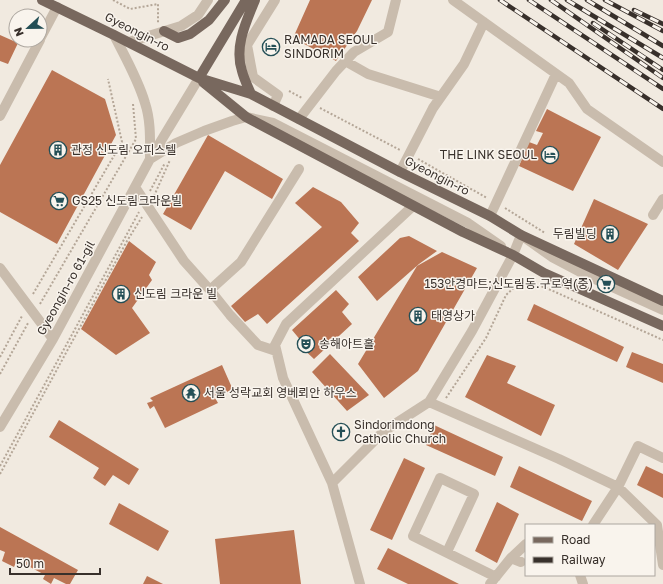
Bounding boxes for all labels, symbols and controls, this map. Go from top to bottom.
north arrow [8,8,48,48]
street label: Gyeongin-ro [102,9,172,54]
text: N [11,26,26,38]
place label: RAMADA SEOUL SINDORIM [284,32,377,61]
hotel icon: RAMADA SEOUL SINDORIM [261,37,281,57]
building icon: 관정 신도림 오피스텔 [48,140,68,160]
place label: 관정 신도림 오피스텔 [71,142,176,157]
hotel icon: THE LINK SEOUL [540,145,560,165]
place label: THE LINK SEOUL [440,147,537,162]
street label: Gyeongin-ro [402,153,472,198]
supermarket icon: GS25 신도림크라운빌 [49,191,69,211]
place label: GS25 신도림크라운빌 [72,193,182,208]
building icon: 두림빌딩 [600,224,620,244]
place label: 두림빌딩 [553,226,597,241]
street label: Gyeongin-ro 61-gil [33,238,98,338]
supermarket icon: 153안경마트;신도림동.구로역(중) [596,274,616,294]
place label: 153안경마트;신도림동.구로역(중) [424,276,593,291]
building icon: 신도림 크라운 빌 [111,284,131,304]
place label: 신도림 크라운 빌 [134,286,217,301]
building icon: 태영상가 [408,306,428,326]
place label: 태영상가 [431,308,475,323]
theatre icon: 송해아트홀 [296,334,316,354]
place label: 송해아트홀 [319,336,374,351]
temple icon: 서울 성락교회 영베뢰안 하우스 [181,383,201,403]
place label: 서울 성락교회 영베뢰안 하우스 [204,385,357,400]
place label: Sindorimdong Catholic Church [354,417,446,446]
church icon: Sindorimdong Catholic Church [331,422,351,442]
legend [525,524,655,576]
text: Road [561,532,590,547]
scale bar [10,550,100,576]
text: Railway [561,552,606,567]
text: 50 m [16,556,44,571]

